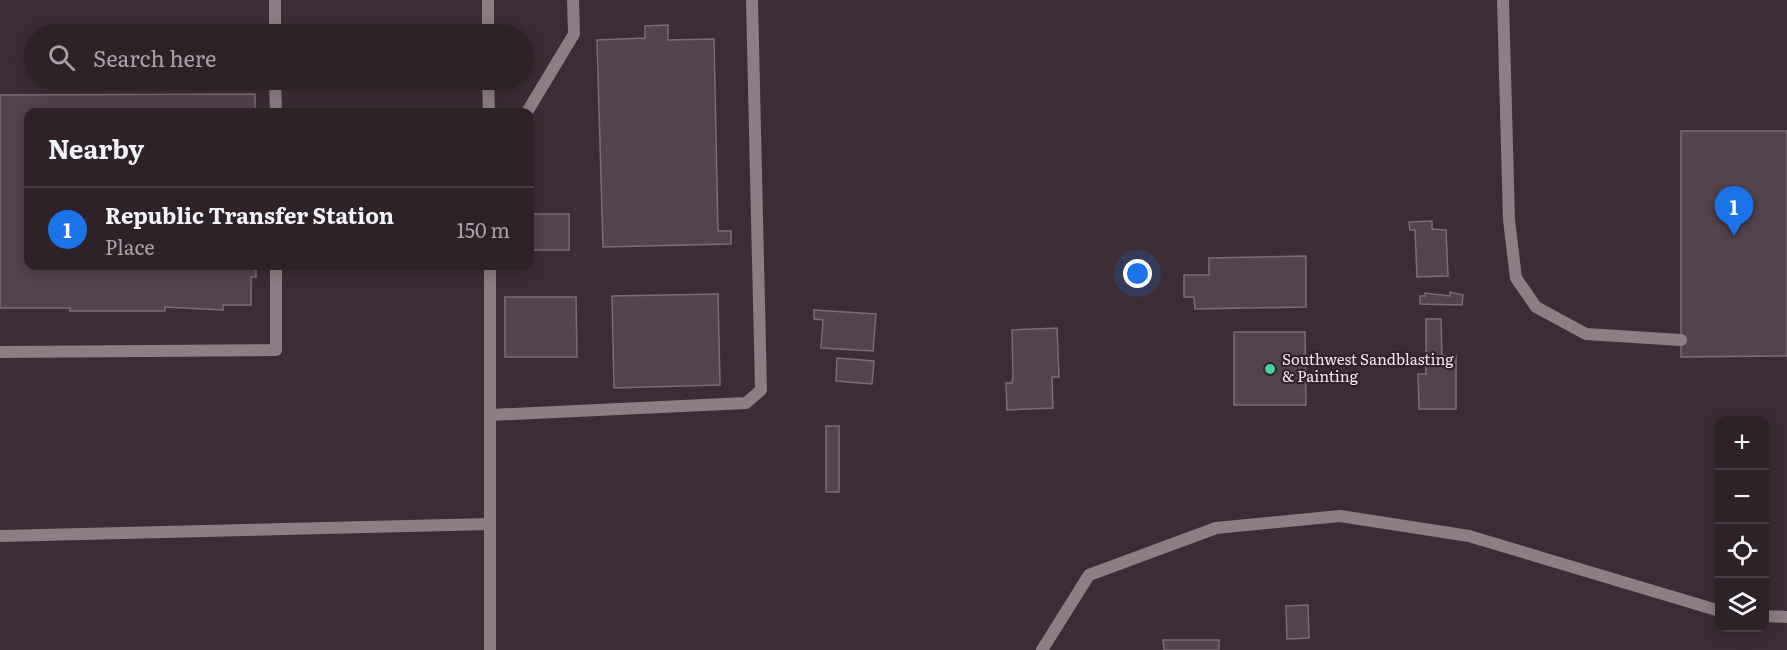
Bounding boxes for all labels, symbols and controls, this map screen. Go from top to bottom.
search box [24,24,534,90]
icon: search [45,41,78,74]
text: Search here [93,41,216,74]
text: Nearby [48,128,144,167]
pin: 1 [1714,186,1754,236]
text: Republic Transfer Station [105,198,394,231]
text: 1 [63,214,72,244]
text: 150 m [457,214,510,244]
text: Place [105,231,155,261]
your location [1123,259,1152,288]
place label: Southwest Sandblasting & Painting [1282,347,1454,387]
marker: Southwest Sandblasting & Painting [1263,362,1277,376]
map controls [1715,416,1769,632]
button: + [1715,416,1769,470]
button: − [1715,470,1769,524]
button: locate [1715,524,1769,578]
button: layers [1715,578,1769,632]

